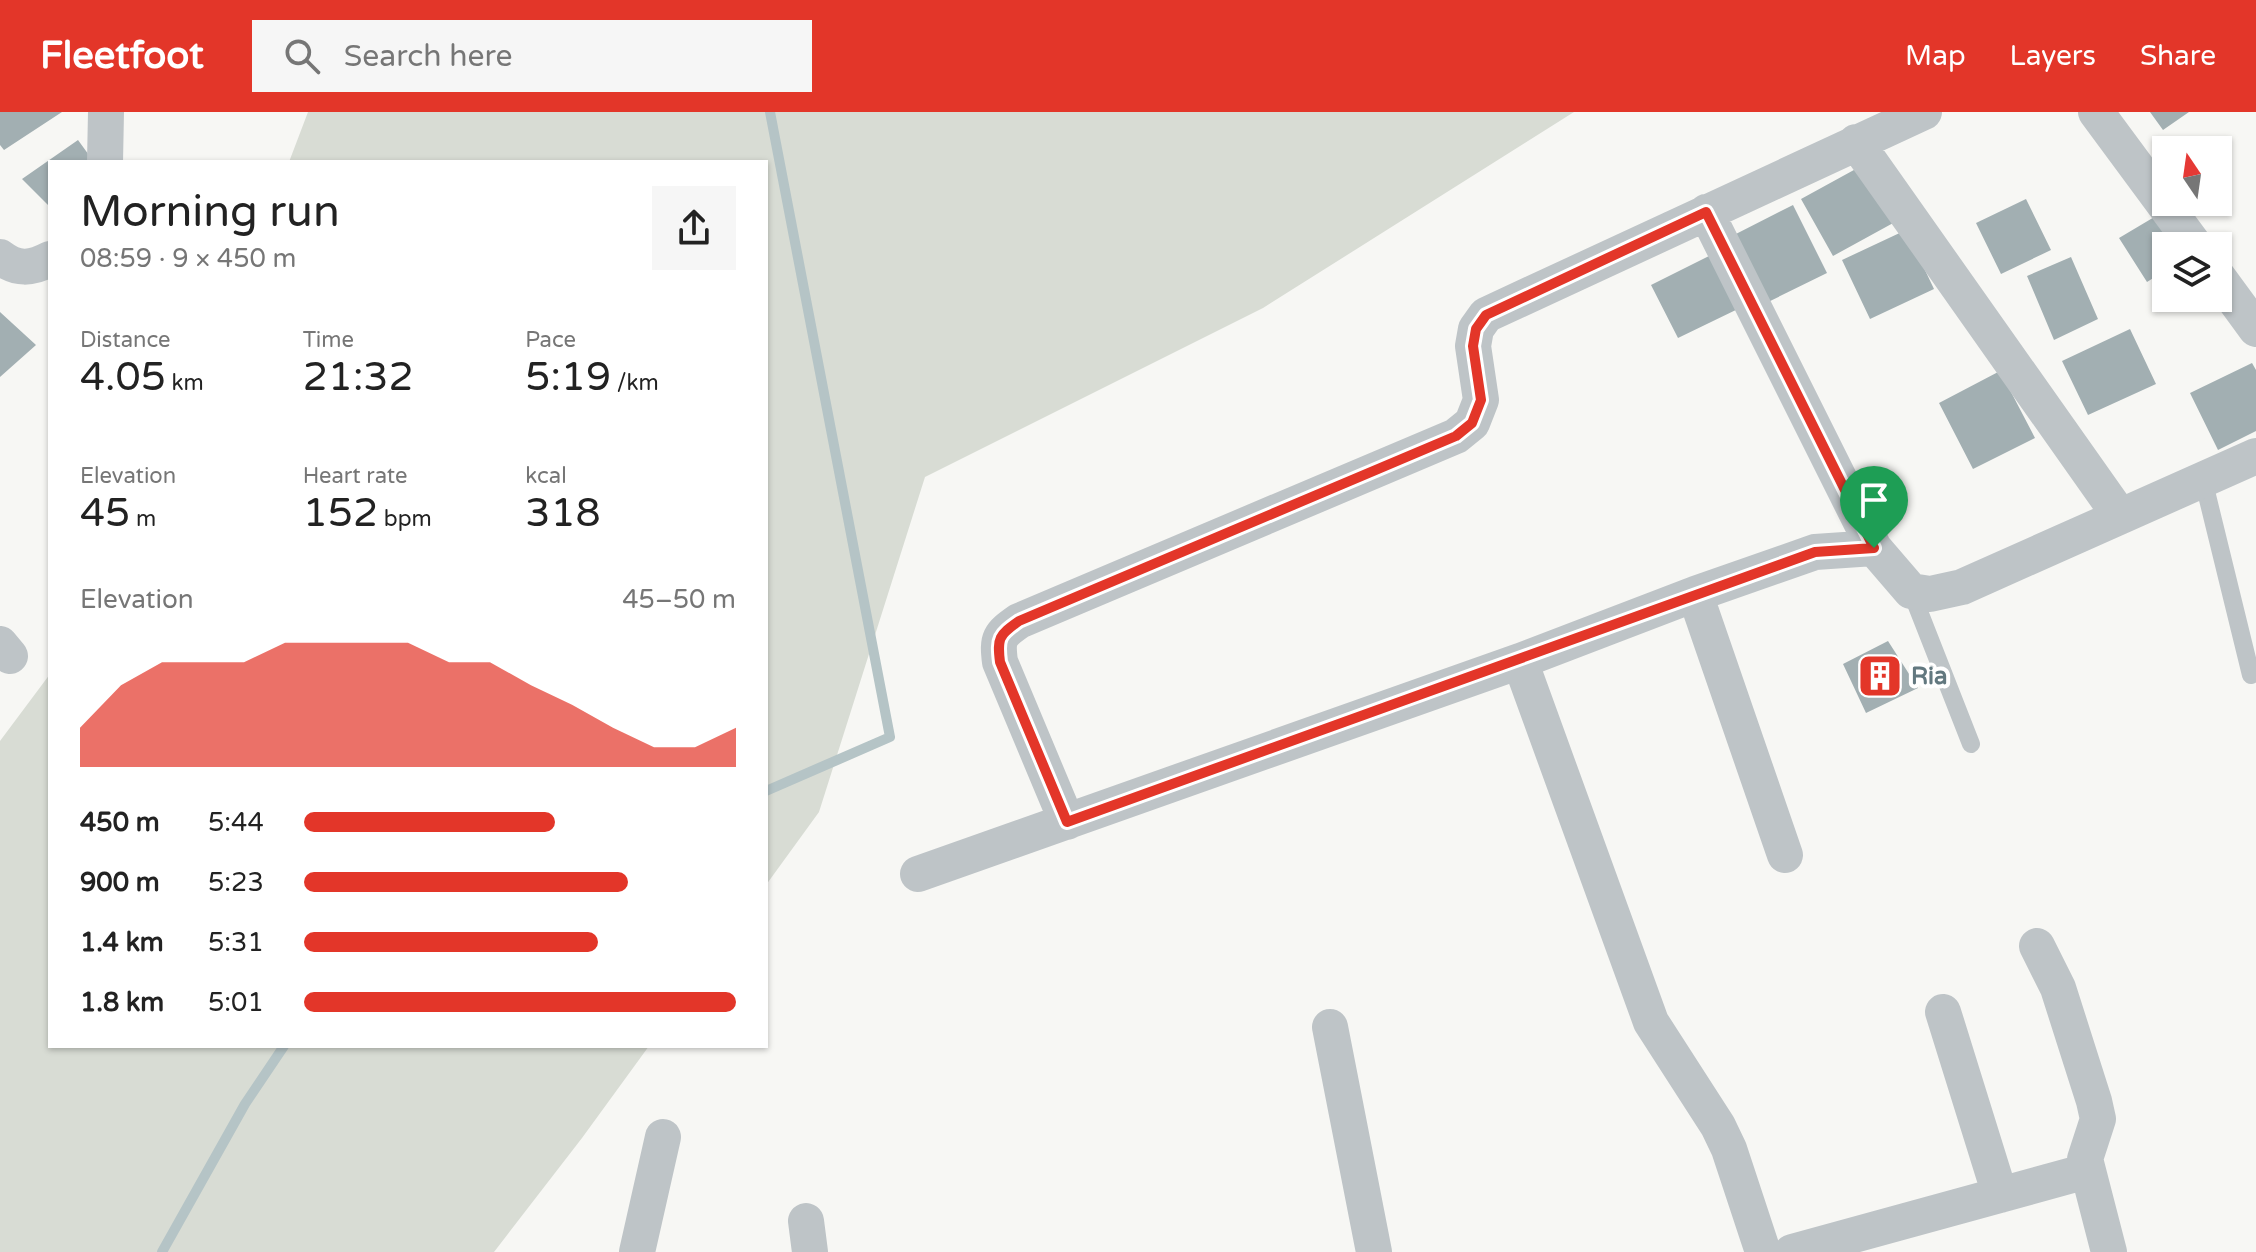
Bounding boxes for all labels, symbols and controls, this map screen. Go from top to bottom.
search box [252,20,812,92]
text: Fleetfoot [40,33,204,79]
icon: search [280,34,324,78]
text: Search here [344,38,513,75]
text: Map [1905,39,1966,73]
text: Layers [2010,39,2096,73]
text: Share [2140,39,2216,73]
north arrow [2152,136,2232,216]
map controls [2152,136,2232,312]
text: Morning run [80,186,340,239]
button: share [652,186,736,270]
button: layers [2152,232,2232,312]
text: 08:59 · 9 × 450 m [80,243,296,274]
text: Distance [80,327,171,353]
text: Time [303,327,354,353]
text: Pace [525,327,576,353]
text: 4.05 [80,353,166,401]
text: 21:32 [303,353,414,401]
text: 5:19 [525,353,611,401]
text: km [166,370,204,396]
text: /km [611,370,659,396]
text: Elevation [80,463,176,489]
text: Heart rate [303,463,408,489]
text: kcal [525,463,567,489]
pin [1840,466,1908,548]
icon: arrive [1852,478,1896,522]
text: 45 [80,489,130,537]
text: 152 [303,489,378,537]
text: 318 [525,489,601,537]
text: m [130,506,156,532]
text: bpm [378,506,432,532]
text: Elevation [80,584,194,615]
text: 45–50 m [622,584,736,615]
building icon: Ria [1856,652,1904,700]
place label: Ria [1911,662,1948,691]
text: 450 m [80,807,160,838]
text: 5:44 [208,807,264,838]
text: 900 m [80,867,160,898]
text: 5:23 [208,867,264,898]
text: 1.4 km [80,927,164,958]
text: 5:31 [208,927,264,958]
text: 1.8 km [80,987,164,1018]
text: 5:01 [208,987,264,1018]

